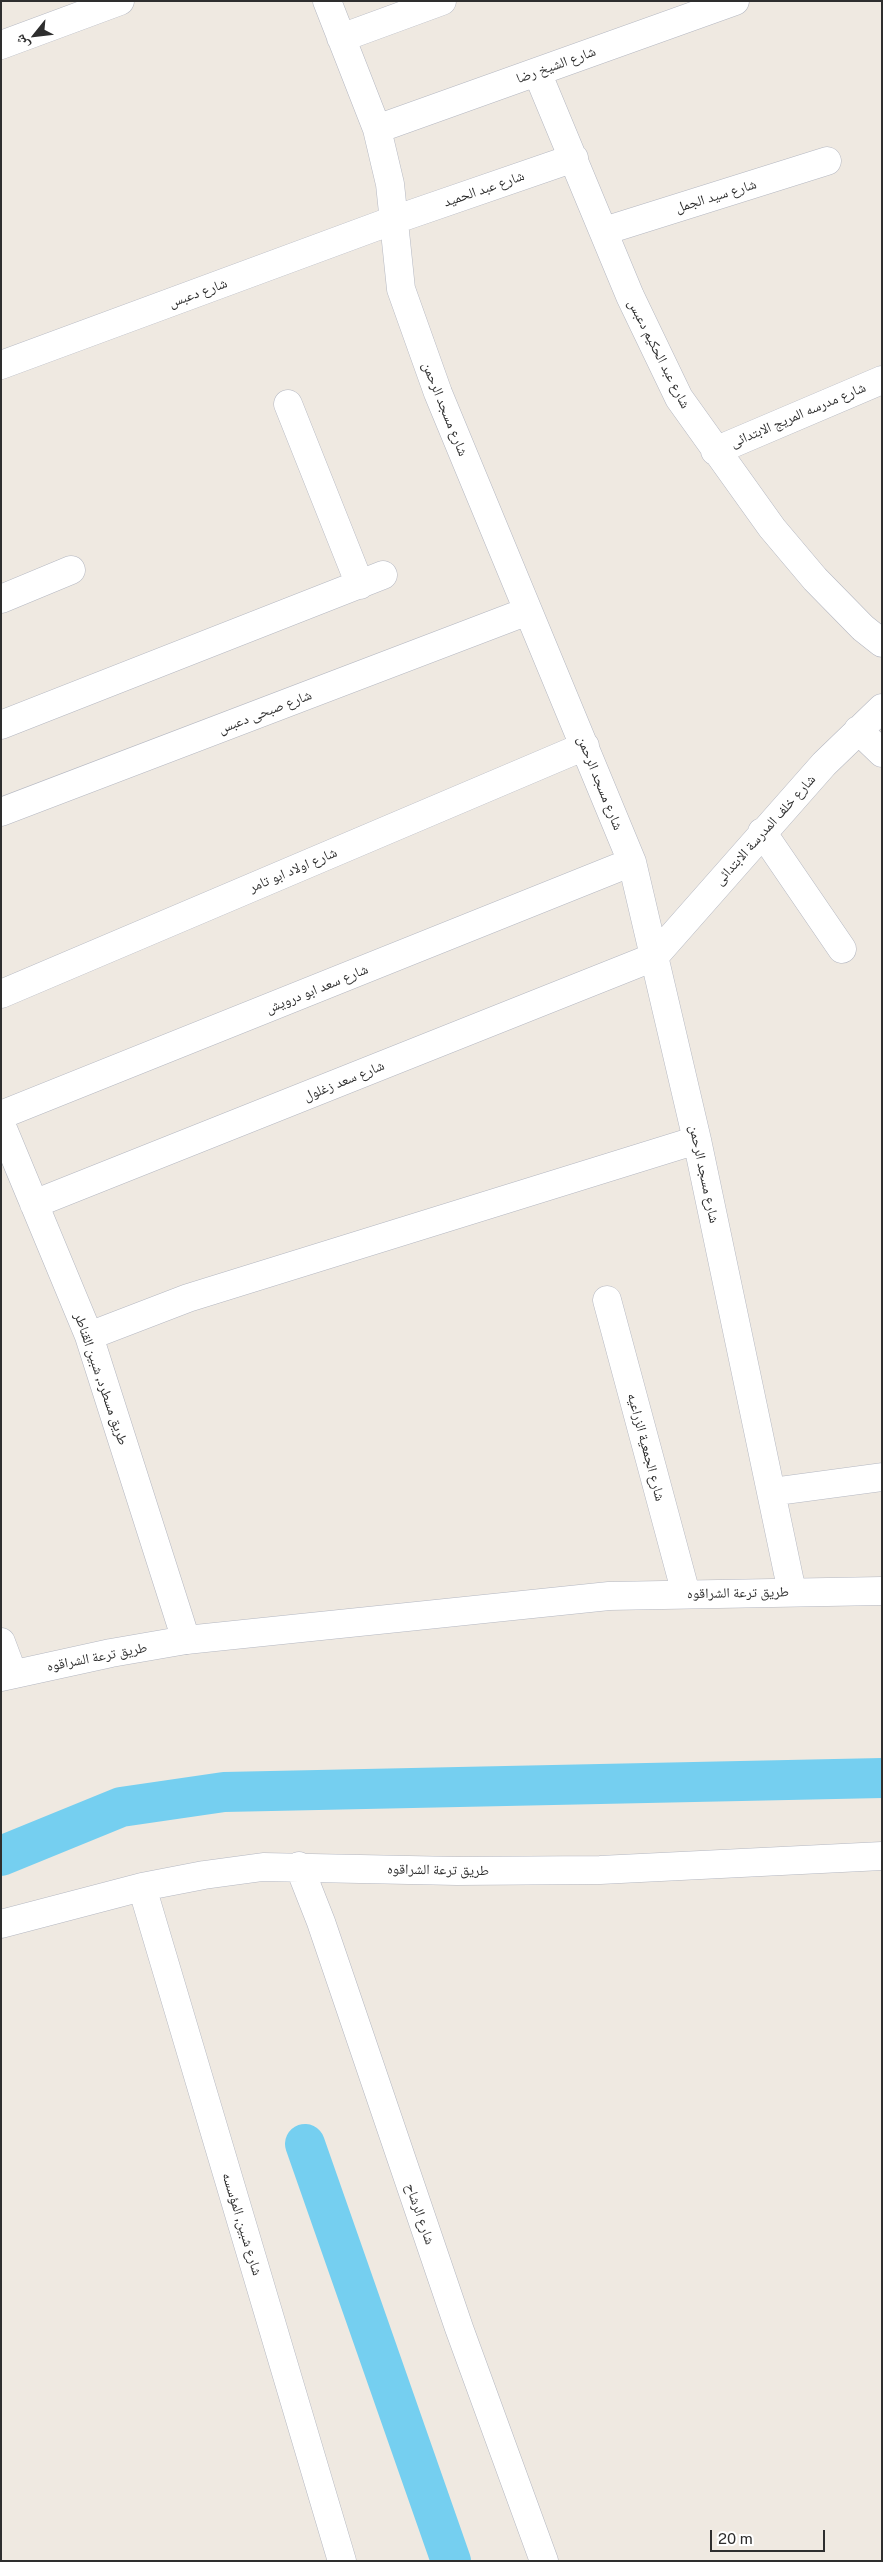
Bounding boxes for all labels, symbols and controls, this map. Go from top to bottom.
north arrow [10,10,60,60]
text: ش [11,32,32,53]
street label: شارع الشيخ رضا [514,43,598,87]
street label: شارع عبد الحميد [441,167,527,211]
street label: شارع سيد الجمل [673,176,759,216]
street label: شارع دعبس [166,275,230,311]
street label: شارع عبد الحكيم دعبس [624,297,694,411]
street label: شارع مسجد الرحمن [419,360,471,458]
street label: شارع مدرسه المريج الابتدائى [728,379,868,451]
street label: شارع صبحى دعبس [216,686,314,738]
street label: شارع مسجد الرحمن [574,734,626,832]
street label: شارع خلف المدرسة الابتدائى [711,771,819,889]
street label: شارع اولاد ابو تامر [247,844,339,896]
street label: شارع سعد ابو درويش [263,961,371,1017]
street label: شارع سعد زغلول [301,1057,387,1105]
street label: شارع مسجد الرحمن [685,1123,723,1225]
street label: طريق مسطرد, شبين القناطر [70,1311,132,1447]
street label: شارع الجمعية الزراعيه [624,1391,668,1503]
street label: طريق ترعة الشراقوه [687,1584,789,1602]
street label: طريق ترعة الشراقوه [45,1639,149,1675]
street label: طريق ترعة الشراقوه [387,1861,489,1879]
street label: شارع شبين, المؤسسه [218,2170,266,2278]
street label: شارع الرشاح [402,2181,438,2247]
scale bar [713,2520,828,2552]
text: 20 m [718,2530,753,2547]

